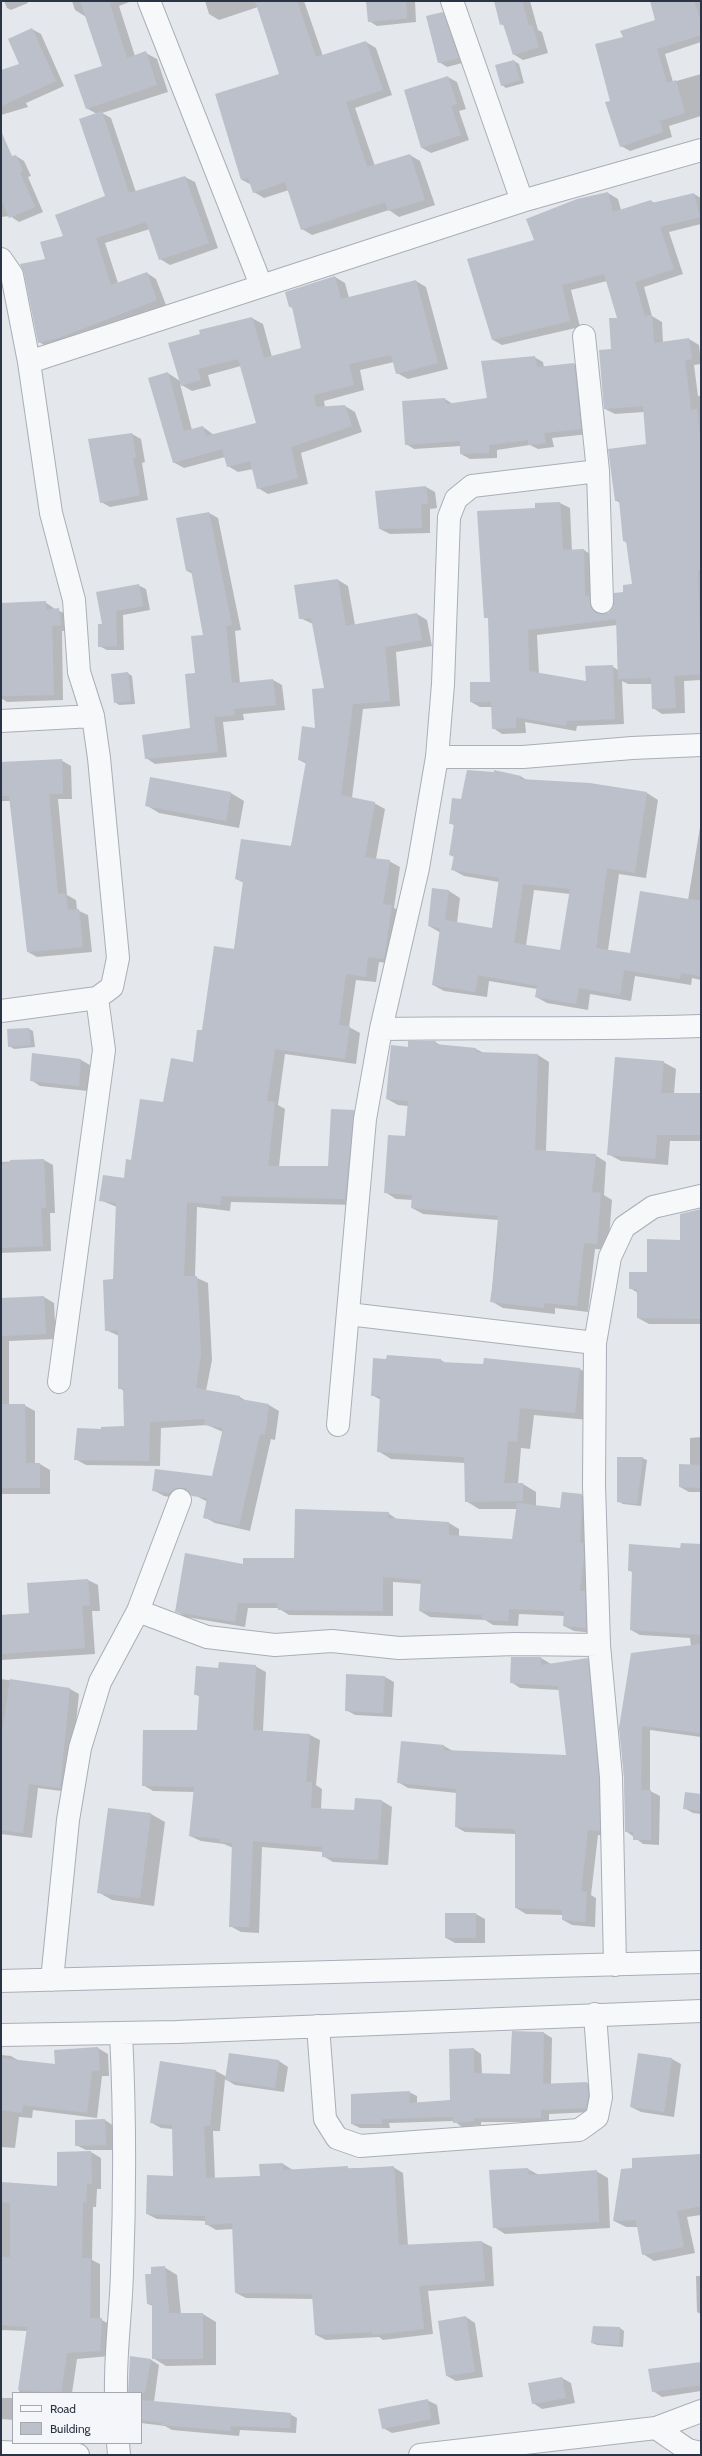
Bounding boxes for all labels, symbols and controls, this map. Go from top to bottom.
legend [12,2392,142,2444]
text: Road [50,2401,76,2416]
text: Building [50,2421,91,2436]

